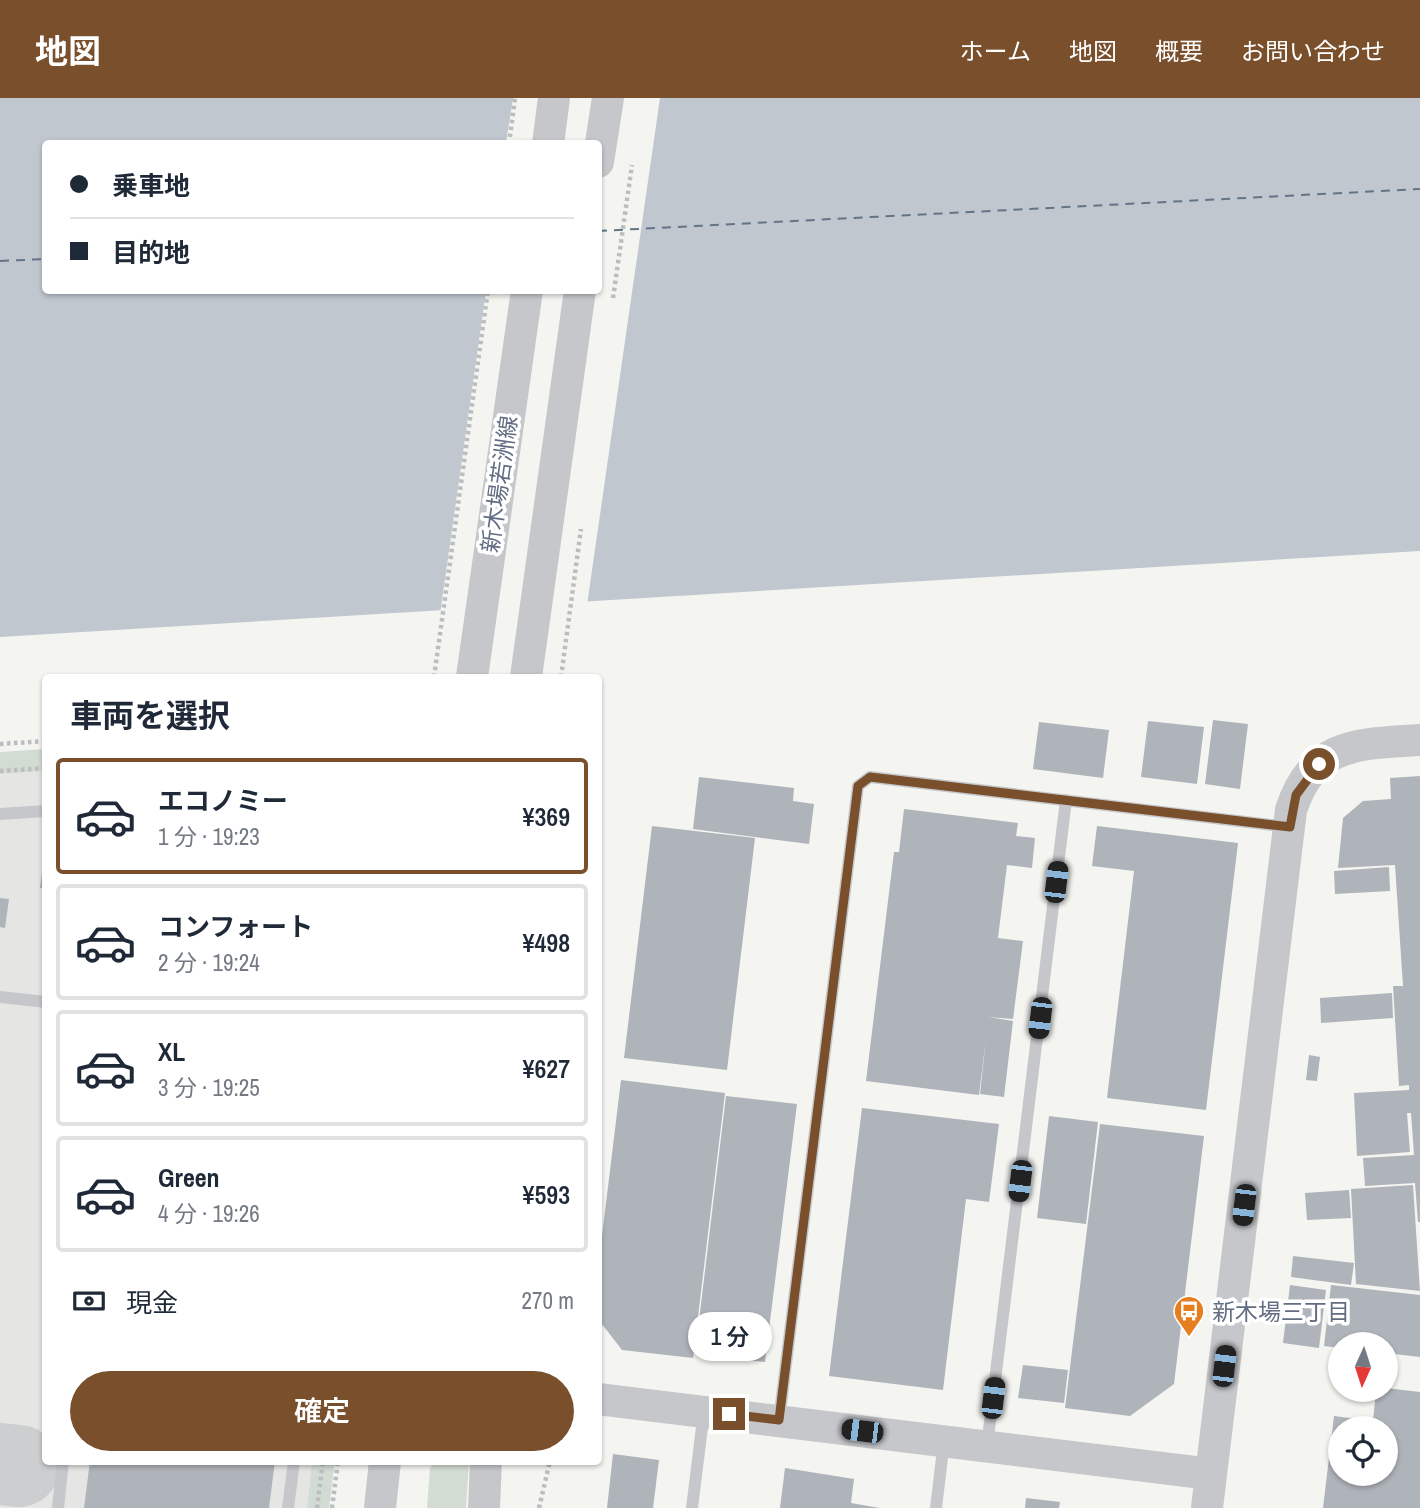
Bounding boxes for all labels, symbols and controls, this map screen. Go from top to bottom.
text: 地図 [35,29,101,73]
text: ホーム [960,35,1031,67]
text: 地図 [1069,35,1117,67]
text: 概要 [1155,35,1203,67]
text: お問い合わせ [1241,35,1385,67]
text: 乗車地 [112,168,190,203]
text: 目的地 [112,235,190,270]
street label: 新木場若洲線 [474,414,524,554]
text: 車両を選択 [70,694,230,737]
route start [1303,748,1335,780]
text: エコノミー [158,783,288,818]
icon: car [74,785,137,848]
text: ¥369 [523,799,570,834]
text: 1 分 · 19:23 [158,821,260,852]
car [1044,860,1069,904]
text: コンフォート [158,909,313,944]
icon: car [74,911,137,974]
text: ¥498 [523,925,570,960]
text: 2 分 · 19:24 [158,947,260,978]
car [1028,996,1053,1040]
text: XL [158,1034,185,1069]
icon: car [74,1037,137,1100]
text: ¥627 [523,1051,570,1086]
text: 3 分 · 19:25 [158,1072,260,1103]
car [1008,1159,1033,1203]
text: Green [158,1160,220,1195]
icon: car [74,1163,137,1226]
text: ¥593 [523,1177,570,1212]
car [1232,1183,1257,1227]
text: 4 分 · 19:26 [158,1198,260,1229]
icon: cash [70,1282,108,1320]
text: 現金 [126,1285,178,1320]
text: 270 m [522,1285,574,1316]
bus stop icon: 新木場三丁目 [1172,1294,1206,1338]
place label: 新木場三丁目 [1212,1296,1350,1327]
callout: 1 分 [687,1312,771,1362]
text: 1 分 [711,1321,749,1352]
north arrow [1328,1332,1398,1402]
map controls [1328,1332,1398,1486]
car [1212,1344,1237,1388]
button: 確定 [70,1371,574,1451]
car [981,1376,1006,1420]
route end [713,1398,745,1430]
button: locate [1328,1416,1398,1486]
car [840,1418,885,1444]

